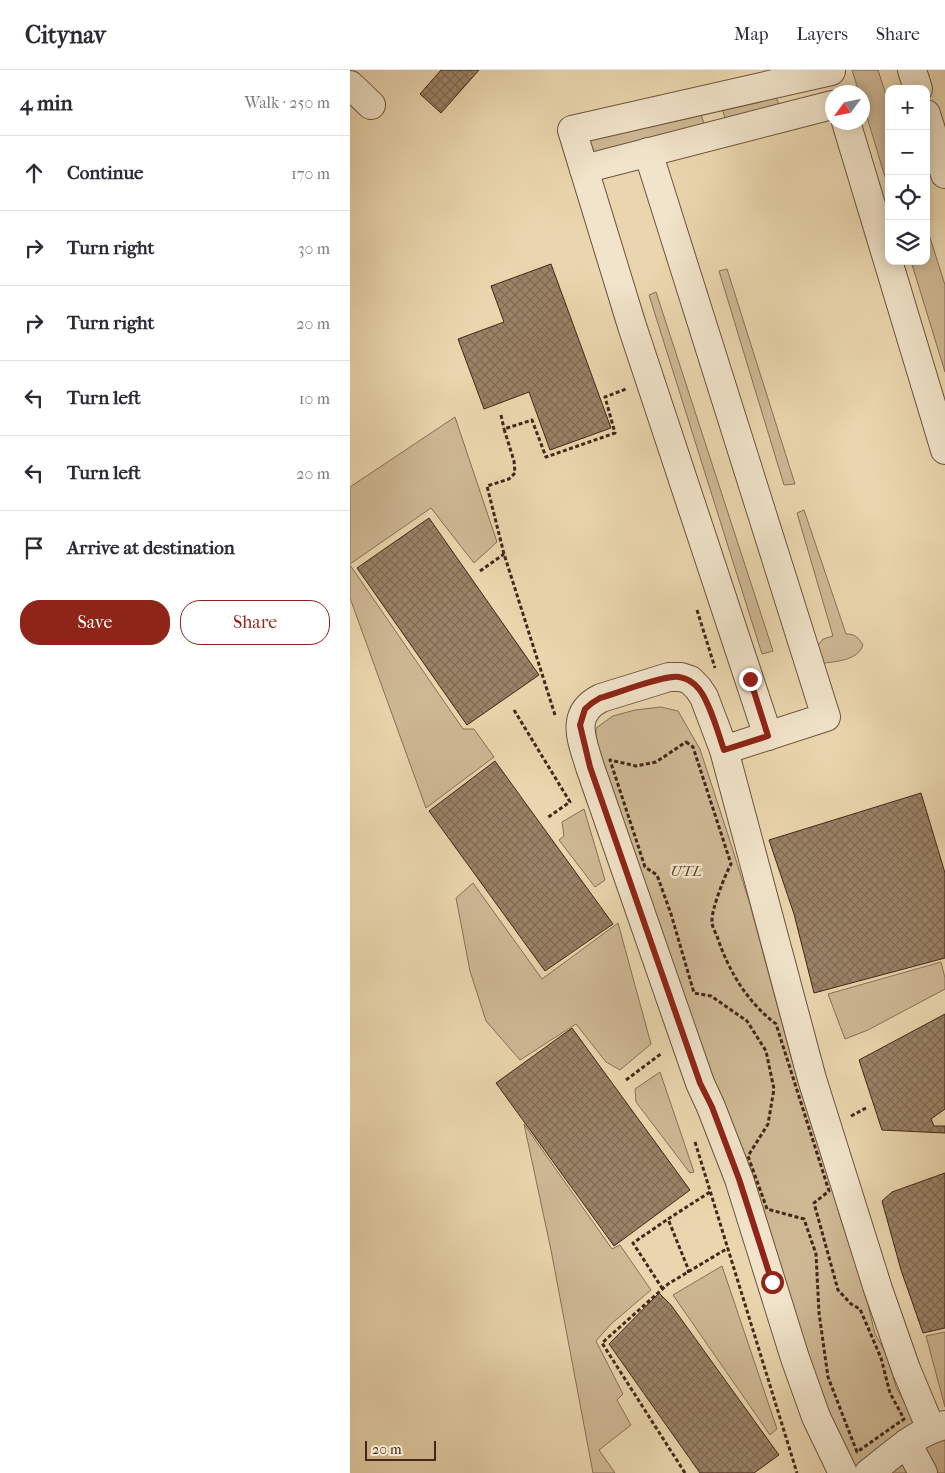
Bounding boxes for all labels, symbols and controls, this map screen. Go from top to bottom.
text: Citynav [25,21,106,49]
text: Map [734,24,768,45]
text: Layers [796,24,848,45]
text: Share [876,24,920,45]
north arrow [825,85,870,130]
map controls [885,85,930,265]
button: + [885,85,930,130]
text: 4 min [20,91,73,115]
text: Walk · 250 m [245,93,330,112]
button: − [885,130,930,175]
icon: ahead [20,159,48,187]
text: Continue [67,162,143,184]
text: 170 m [291,164,330,183]
button: locate [885,175,930,220]
button: layers [885,220,930,265]
icon: right [20,234,48,262]
text: Turn right [67,237,154,259]
text: 30 m [298,239,330,258]
icon: right [20,309,48,337]
text: Turn right [67,312,154,334]
text: 20 m [296,314,330,333]
icon: left [20,384,48,412]
text: Turn left [67,387,141,409]
text: 10 m [299,389,330,408]
icon: left [20,459,48,487]
text: Turn left [67,462,141,484]
text: 20 m [296,464,330,483]
icon: arrive [20,534,48,562]
text: Arrive at destination [67,537,235,559]
button: Save [20,600,170,645]
button: Share [180,600,330,645]
route end [739,668,762,691]
park label: UTL [670,862,702,880]
route start [761,1271,784,1294]
scale bar [365,1438,436,1461]
text: 20 m [372,1441,402,1458]

